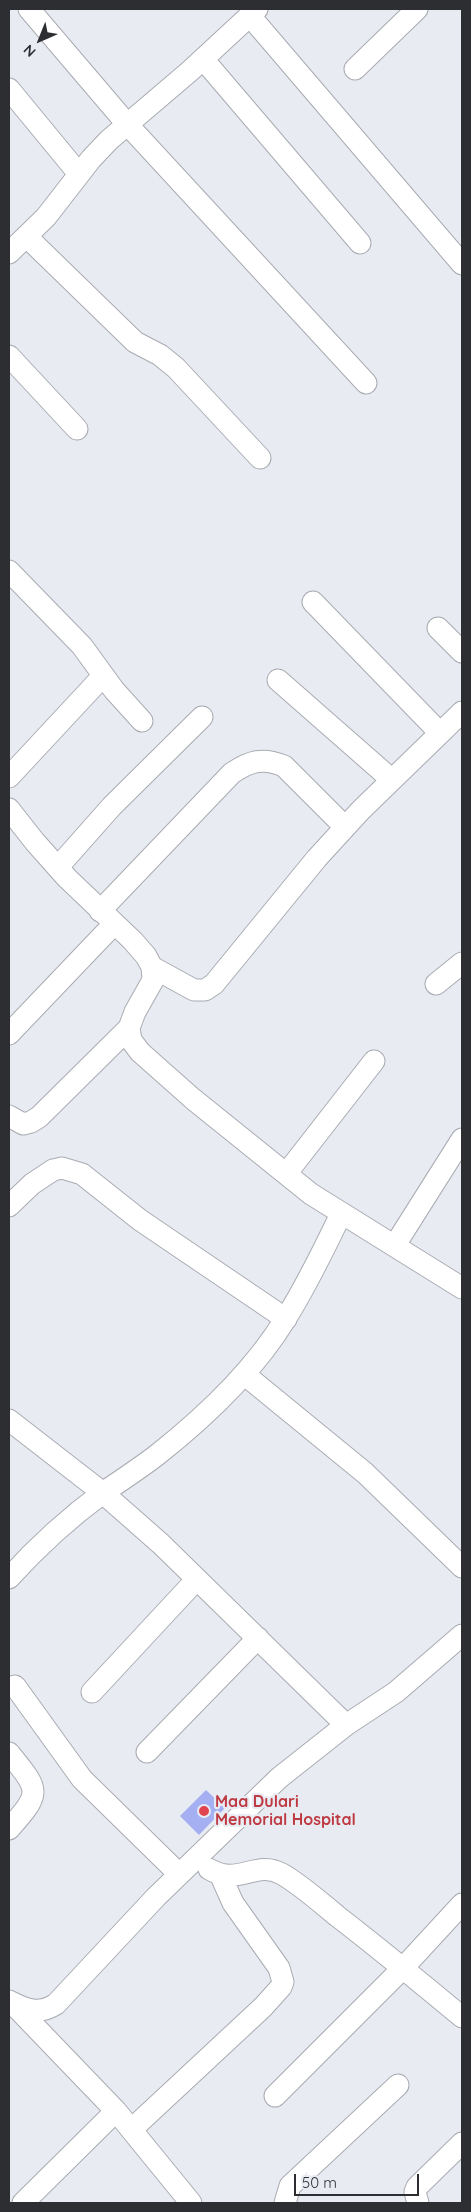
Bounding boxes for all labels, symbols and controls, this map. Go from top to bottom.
north arrow [15,15,65,65]
text: N [20,41,40,61]
place label: Maa Dulari Memorial Hospital [215,1792,356,1830]
marker: Maa Dulari Memorial Hospital [197,1804,211,1818]
scale bar [296,2164,421,2196]
text: 50 m [302,2173,337,2192]

